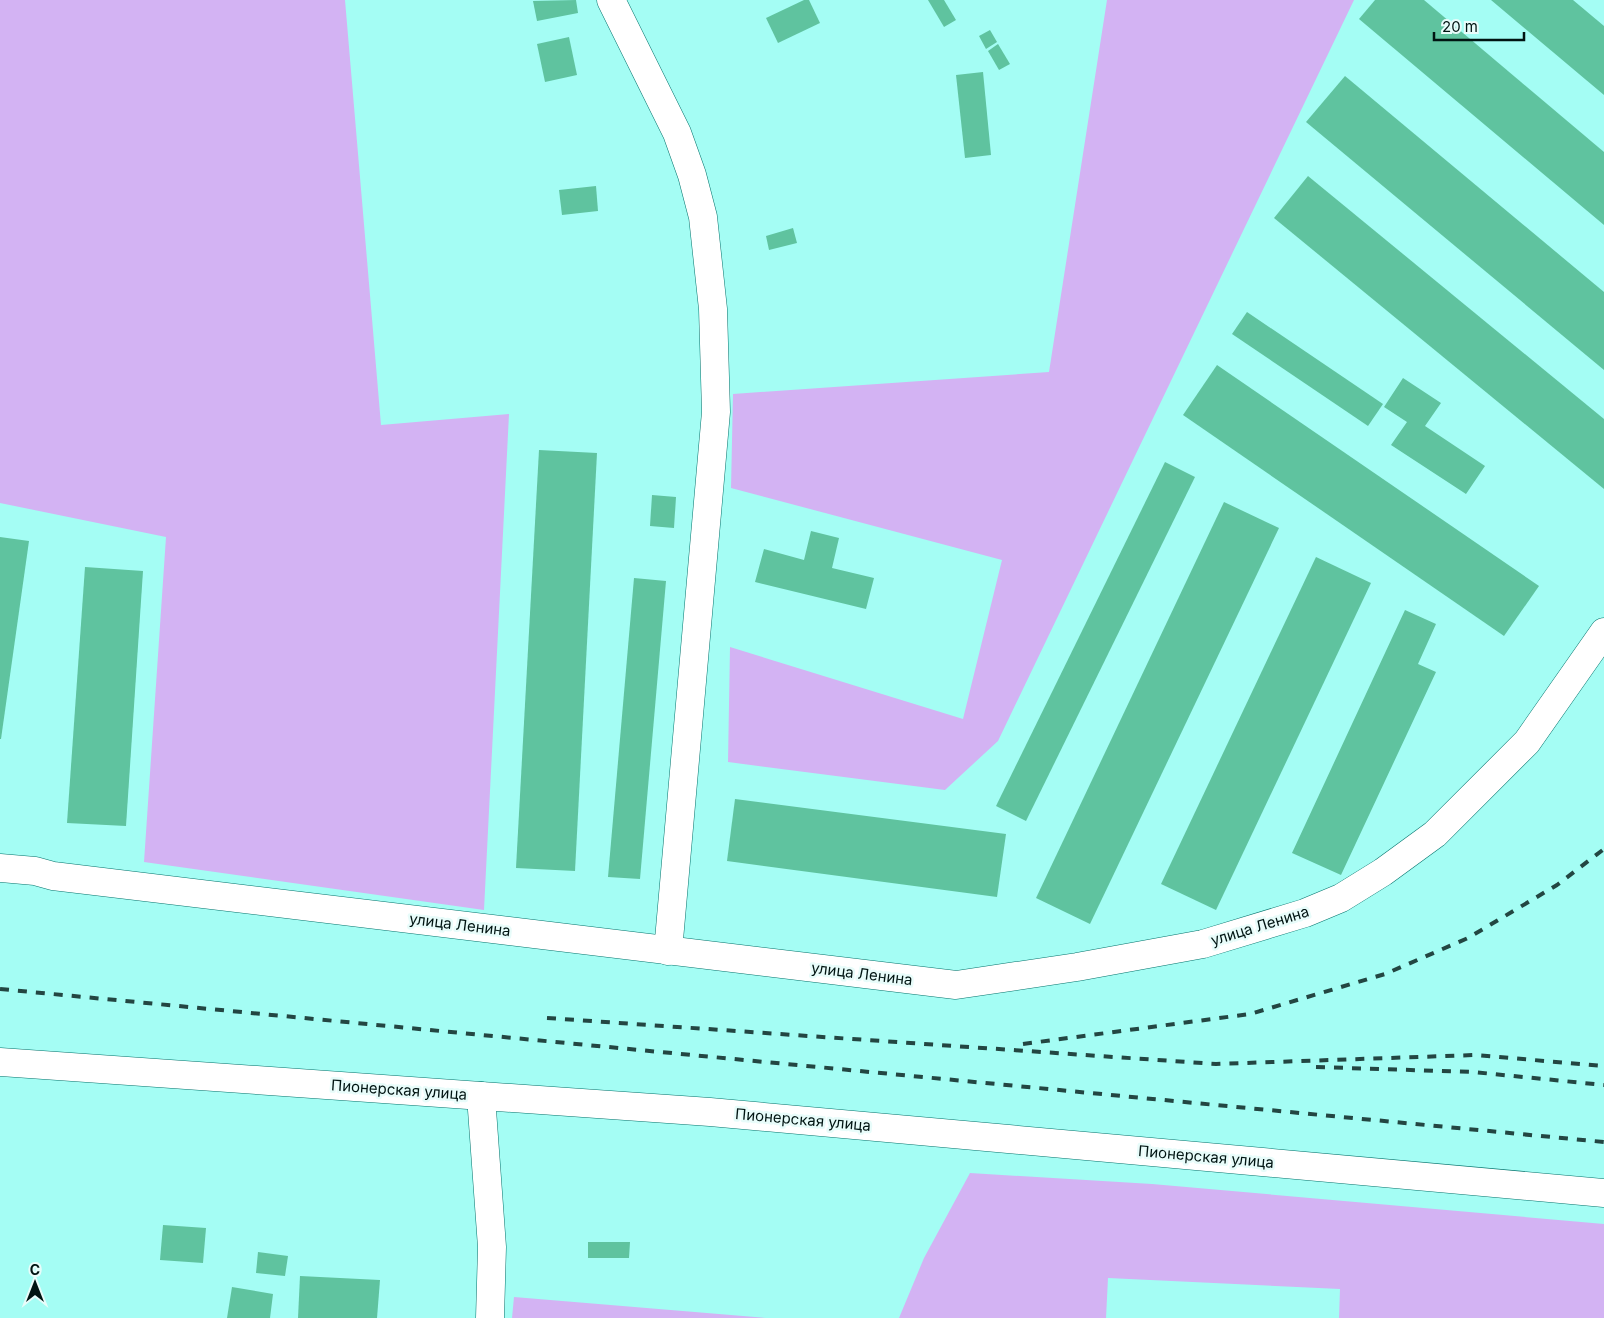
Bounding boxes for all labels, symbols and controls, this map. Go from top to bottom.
scale bar [1434,10,1524,42]
text: 20 m [1442,17,1478,36]
street label: улица Ленина [1208,902,1311,949]
street label: улица Ленина [408,909,512,940]
street label: улица Ленина [810,958,914,989]
street label: Пионерская улица [330,1075,468,1104]
street label: Пионерская улица [734,1104,872,1135]
street label: Пионерская улица [1137,1141,1275,1172]
north arrow [10,1258,60,1308]
text: С [30,1261,40,1278]

